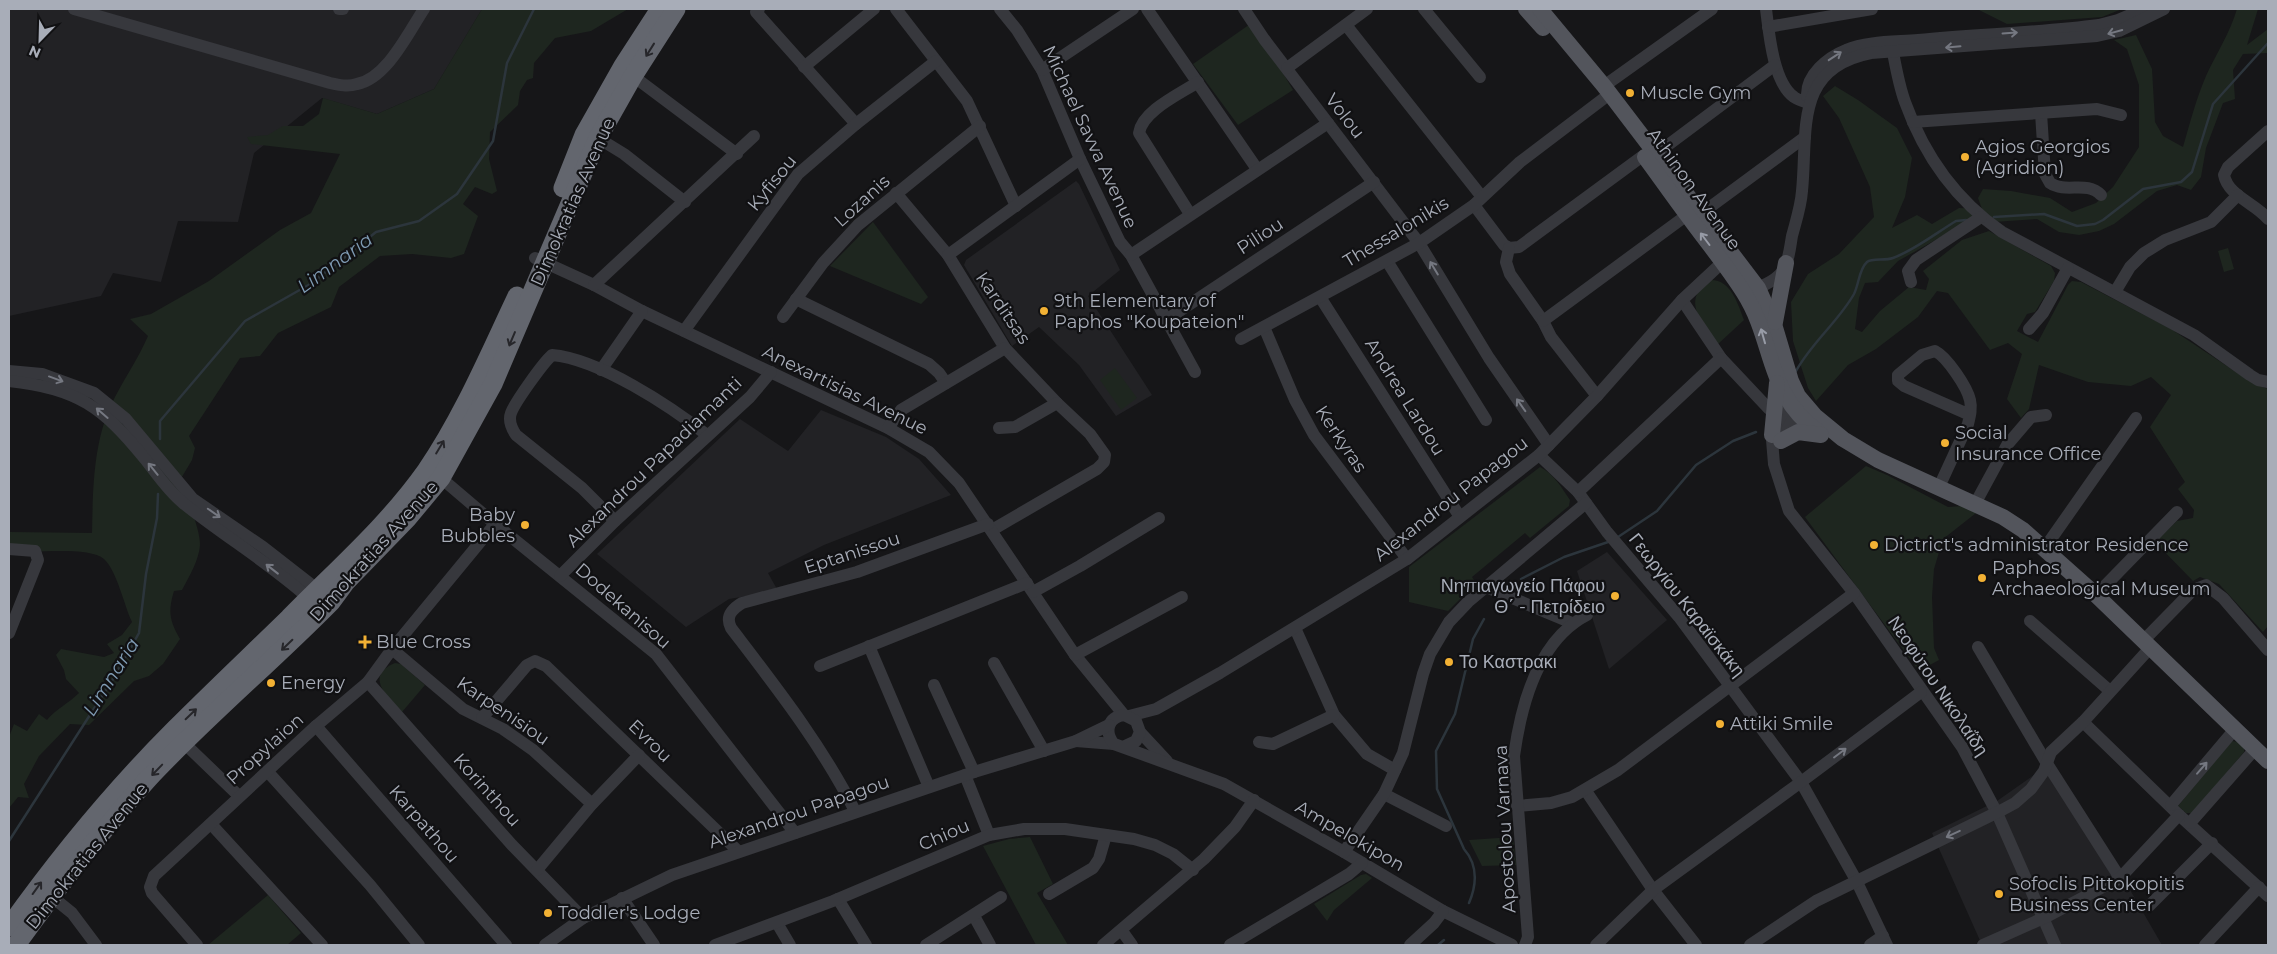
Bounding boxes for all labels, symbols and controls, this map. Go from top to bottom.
north arrow [15,15,65,65]
one-way arrow [2001,28,2017,37]
one-way arrow [2107,28,2123,37]
text: N [26,41,44,62]
one-way arrow [644,42,654,56]
street label: Michael Savva Avenue [1038,42,1142,232]
one-way arrow [1945,42,1961,52]
one-way arrow [1828,51,1842,61]
place label: Muscle Gym [1640,82,1751,104]
marker: Muscle Gym [1624,87,1636,99]
street label: Volou [1321,89,1369,143]
street label: Dimokratias Avenue [526,114,620,290]
street label: Athinon Avenue [1642,124,1746,254]
place label: Agios Georgios (Agridion) [1975,136,2110,179]
street label: Kyfisou [743,151,801,215]
marker: Agios Georgios (Agridion) [1959,151,1971,163]
street label: Lozanis [830,170,894,232]
street label: Thessalonikis [1339,192,1453,272]
street label: Piliou [1233,213,1287,259]
water label: Limnaria [293,228,377,298]
one-way arrow [1699,232,1710,245]
one-way arrow [1428,261,1438,275]
street label: Karditsas [971,268,1035,349]
place label: 9th Elementary of Paphos "Koupateion" [1054,290,1245,333]
marker: 9th Elementary of Paphos "Koupateion" [1038,305,1050,317]
one-way arrow [1757,329,1767,345]
one-way arrow [507,331,516,346]
street label: Andrea Lardou [1360,334,1450,460]
street label: Anexartisias Avenue [759,340,931,440]
street label: Alexandrou Papadiamanti [562,372,746,552]
one-way arrow [48,375,64,384]
one-way arrow [1516,398,1526,412]
street label: Kerkyras [1311,401,1372,477]
one-way arrow [96,407,109,419]
place label: Social Insurance Office [1955,422,2101,465]
street label: Alexandrou Papagou [1370,432,1532,566]
marker: Social Insurance Office [1939,437,1951,449]
one-way arrow [435,440,446,454]
one-way arrow [147,462,158,475]
street label: Dimokratias Avenue [305,476,443,626]
place label: Baby Bubbles [440,504,515,547]
one-way arrow [207,508,221,518]
marker: Baby Bubbles [519,519,531,531]
street label: Eptanissou [801,527,903,579]
street label: Γεωργίου Καραϊσκάκη [1624,529,1750,681]
place label: Dictrict's administrator Residence [1884,534,2189,556]
marker: Dictrict's administrator Residence [1868,539,1880,551]
place label: Paphos Archaeological Museum [1992,557,2211,600]
street label: Dodekanisou [571,558,675,654]
one-way arrow [265,563,278,574]
marker: Paphos Archaeological Museum [1976,572,1988,584]
place label: Νηπιαγωγείο Πάφου Θ΄ - Πετρίδειο [1441,575,1605,618]
marker: Νηπιαγωγείο Πάφου Θ΄ - Πετρίδειο [1609,590,1621,602]
street label: Νεοφύτου Νικολαΐδη [1883,612,1993,760]
place label: Blue Cross [376,631,471,653]
water label: Limnaria [78,634,144,720]
marker: Blue Cross [358,635,372,649]
one-way arrow [280,639,293,651]
place label: Το Καστρακι [1459,651,1557,673]
marker: Το Καστρακι [1443,656,1455,668]
place label: Energy [281,672,345,694]
street label: Karpenisiou [452,672,554,750]
marker: Energy [265,677,277,689]
one-way arrow [185,708,197,720]
street label: Propylaion [222,709,308,789]
place label: Attiki Smile [1730,713,1833,735]
street label: Evrou [624,715,676,767]
marker: Attiki Smile [1714,718,1726,730]
street label: Apostolou Varnava [1490,744,1520,914]
one-way arrow [1833,748,1847,758]
street label: Korinthou [449,749,525,831]
one-way arrow [2197,761,2208,774]
one-way arrow [151,764,163,776]
street label: Alexandrou Papagou [706,771,892,853]
street label: Dimokratias Avenue [21,778,153,934]
street label: Karpathou [384,781,464,867]
street label: Ampelokipon [1291,796,1409,876]
street label: Chiou [915,814,973,856]
one-way arrow [1946,830,1961,839]
place label: Sofoclis Pittokopitis Business Center [2009,873,2184,916]
one-way arrow [32,881,42,895]
marker: Sofoclis Pittokopitis Business Center [1993,888,2005,900]
place label: Toddler's Lodge [558,902,700,924]
marker: Toddler's Lodge [542,907,554,919]

